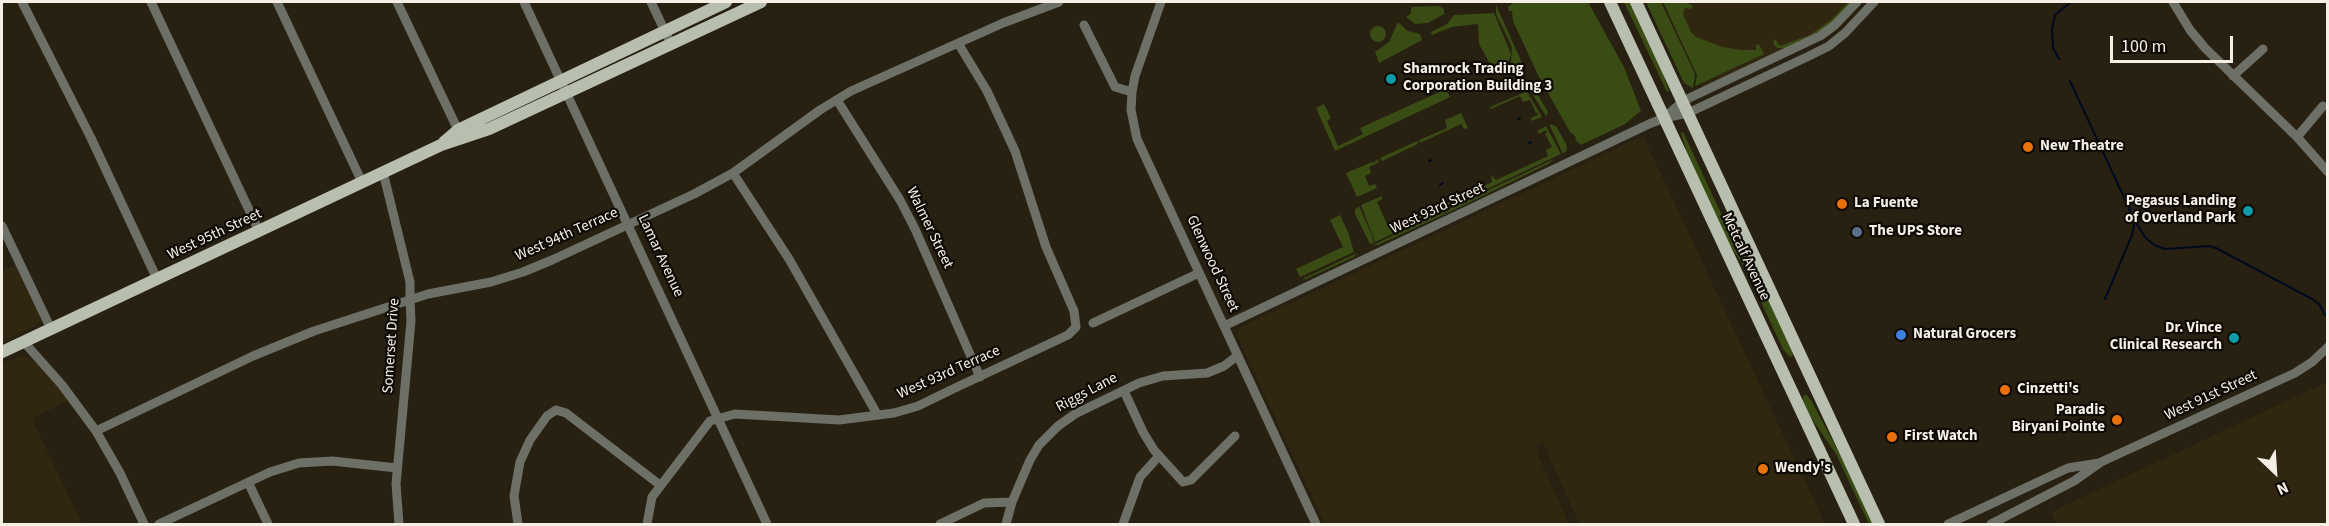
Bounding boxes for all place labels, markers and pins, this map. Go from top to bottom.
place label: Shamrock Trading Corporation Building 3 [1403,61,1552,96]
marker: Shamrock Trading Corporation Building 3 [1384,72,1398,86]
place label: New Theatre [2040,138,2124,156]
marker: New Theatre [2021,140,2035,154]
place label: Pegasus Landing of Overland Park [2125,193,2236,228]
place label: La Fuente [1854,195,1918,213]
marker: La Fuente [1835,197,1849,211]
marker: Pegasus Landing of Overland Park [2241,204,2255,218]
place label: The UPS Store [1869,223,1962,241]
marker: The UPS Store [1850,225,1864,239]
place label: Dr. Vince Clinical Research [2110,320,2222,355]
place label: Natural Grocers [1913,326,2016,344]
marker: Natural Grocers [1894,328,1908,342]
marker: Dr. Vince Clinical Research [2227,331,2241,345]
place label: Cinzetti's [2017,381,2079,399]
marker: Cinzetti's [1998,383,2012,397]
place label: Paradis Biryani Pointe [2012,402,2105,437]
marker: Paradis Biryani Pointe [2110,413,2124,427]
place label: First Watch [1904,428,1978,446]
marker: First Watch [1885,430,1899,444]
place label: Wendy's [1775,460,1831,478]
marker: Wendy's [1756,462,1770,476]

